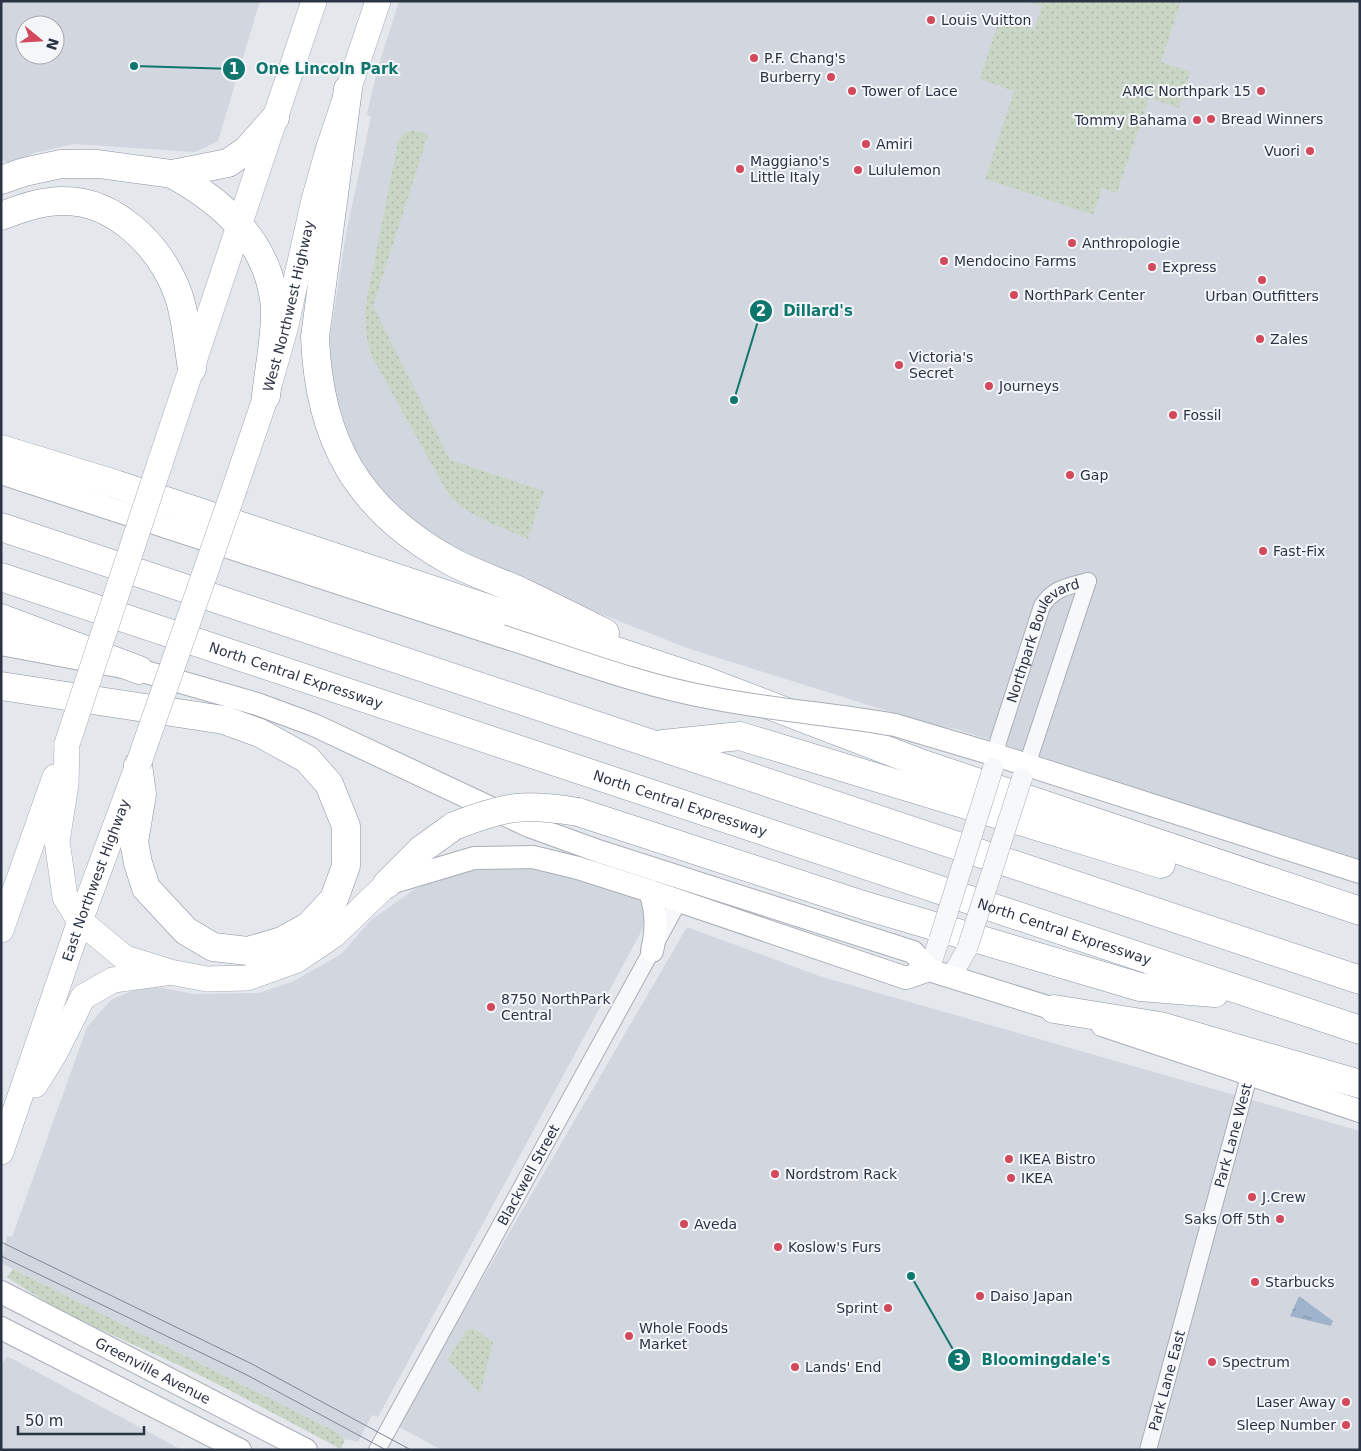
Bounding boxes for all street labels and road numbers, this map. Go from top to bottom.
street label: West Northwest Highway [260,219,317,393]
street label: Northpark Boulevard [1003,575,1081,705]
street label: North Central Expressway [207,639,385,712]
street label: North Central Expressway [591,767,769,840]
street label: East Northwest Highway [59,797,133,963]
street label: North Central Expressway [976,895,1153,968]
street label: Park Lane West [1211,1081,1255,1189]
street label: Blackwell Street [494,1121,563,1228]
street label: Park Lane East [1146,1328,1188,1432]
street label: Greenville Avenue [93,1334,213,1407]

